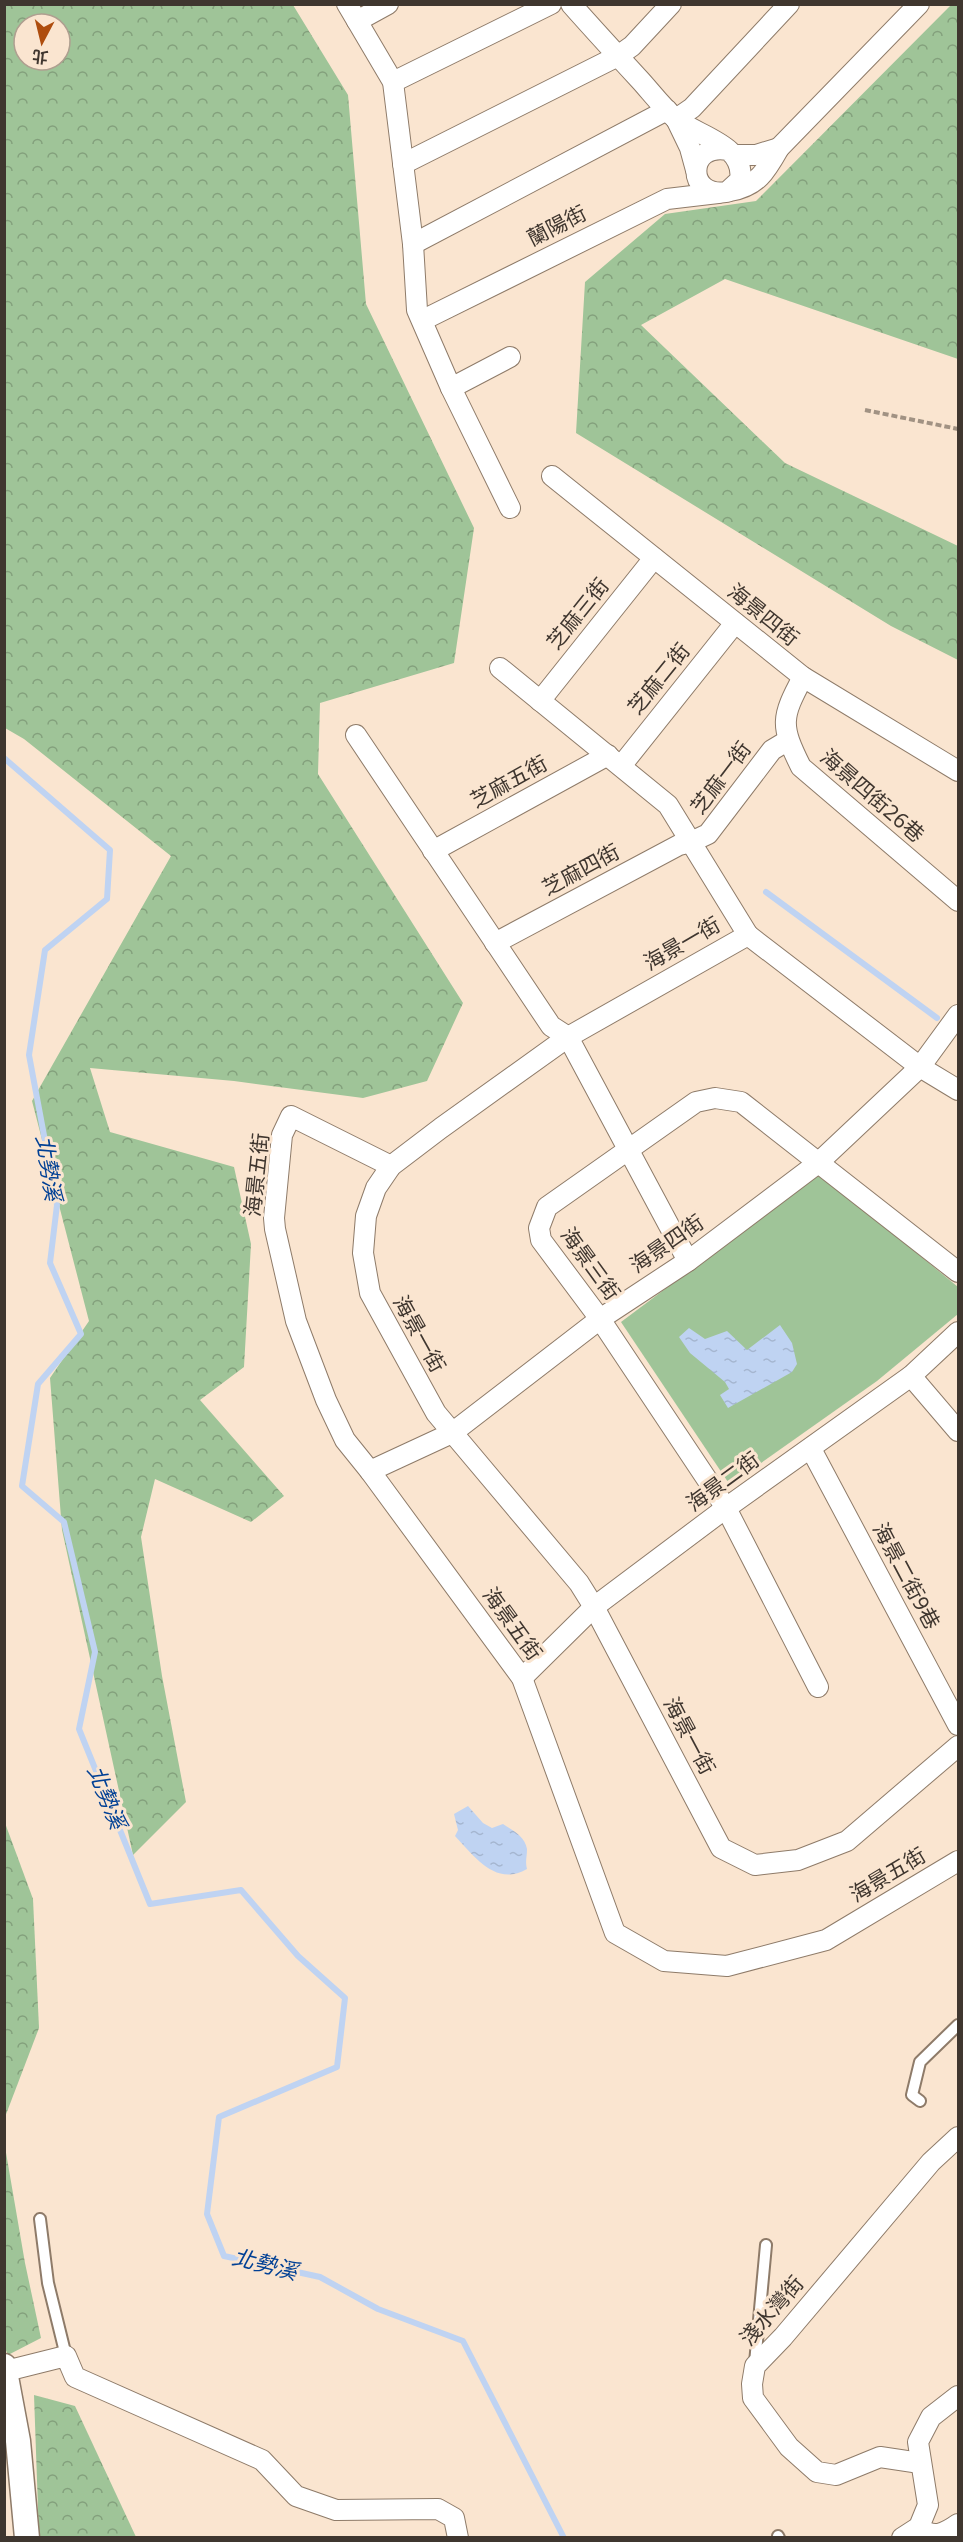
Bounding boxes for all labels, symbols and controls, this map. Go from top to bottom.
north arrow [12,12,72,72]
text: 北 [31,45,49,69]
street label: 蘭陽街 [522,198,591,252]
street label: 芝麻三街 [540,572,615,655]
street label: 海景四街 [722,577,805,652]
street label: 芝麻二街 [621,637,696,720]
street label: 芝麻一街 [684,735,757,819]
street label: 海景四街26巷 [815,742,931,848]
street label: 芝麻五街 [465,749,552,814]
street label: 芝麻四街 [537,837,624,901]
street label: 海景一街 [638,910,725,976]
street label: 海景五街 [238,1132,274,1218]
water label: 北勢溪 [30,1133,70,1206]
street label: 海景四街 [624,1208,709,1279]
street label: 海景三街 [555,1221,627,1306]
street label: 海景一街 [387,1290,452,1377]
street label: 海景二街 [680,1445,765,1517]
street label: 海景二街9巷 [867,1517,947,1634]
street label: 海景五街 [477,1581,549,1666]
street label: 海景一街 [658,1692,722,1779]
water label: 北勢溪 [82,1760,135,1836]
street label: 海景五街 [844,1841,931,1908]
water label: 北勢溪 [230,2240,304,2286]
street label: 淺水灣街 [733,2269,809,2351]

